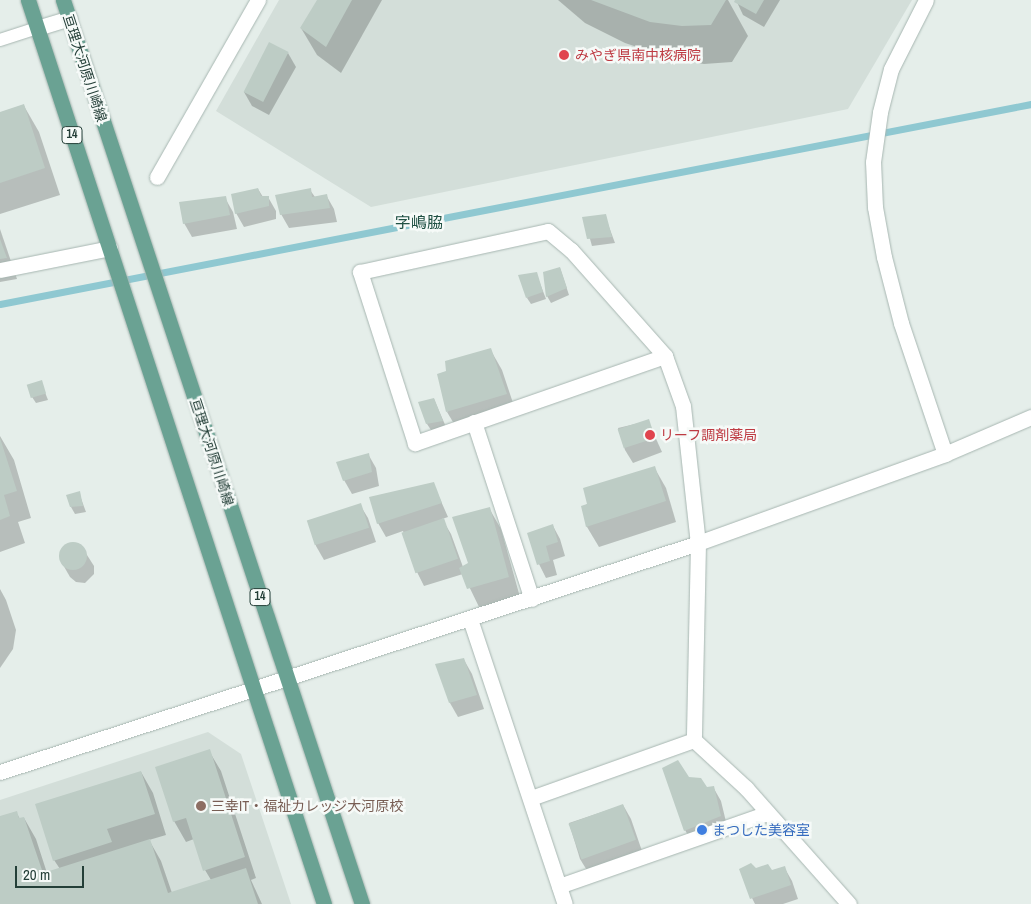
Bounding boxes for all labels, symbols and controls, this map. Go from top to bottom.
street label: 亘理大河原川崎線 [60,12,110,124]
place label: みやぎ県南中核病院 [575,47,701,63]
marker: みやぎ県南中核病院 [557,48,571,62]
road number: 14 [61,126,83,144]
district label: 字嶋脇 [395,212,443,232]
street label: 亘理大河原川崎線 [187,396,237,508]
place label: リーフ調剤薬局 [660,427,758,443]
marker: リーフ調剤薬局 [644,429,656,441]
road number: 14 [249,588,271,606]
place label: 三幸IT・福祉カレッジ大河原校 [211,798,403,814]
marker: 三幸IT・福祉カレッジ大河原校 [195,800,207,812]
place label: まつした美容室 [712,822,810,838]
marker: まつした美容室 [696,824,708,836]
scale bar [18,856,86,888]
text: 20 m [23,864,50,885]

